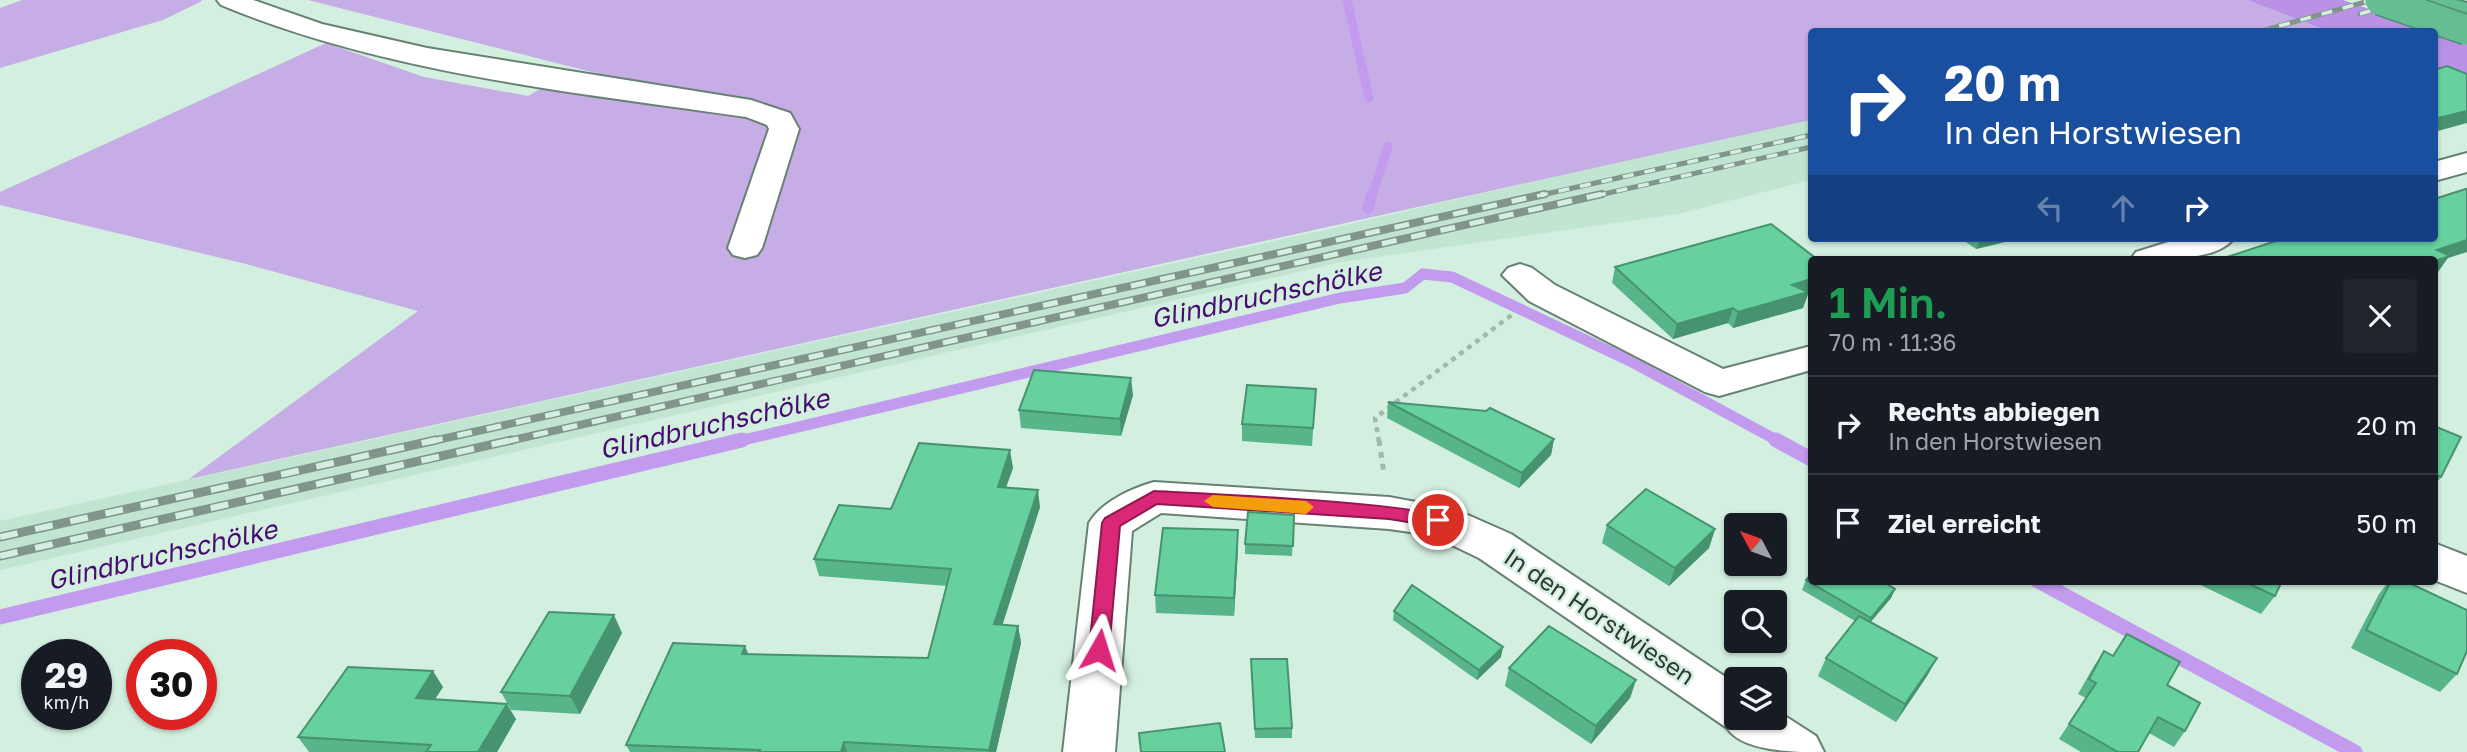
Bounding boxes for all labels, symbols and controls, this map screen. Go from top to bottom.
text: 20 m [1944,53,2061,112]
icon: right [1829,56,1920,147]
text: In den Horstwiesen [1944,113,2242,151]
icon: left [2031,189,2069,227]
icon: ahead [2104,189,2142,227]
icon: right [2177,189,2215,227]
water label: Glindbruchschölke [1148,255,1386,334]
text: 1 Min. [1829,277,1947,327]
button: close [2343,279,2417,353]
text: 70 m · 11:36 [1829,328,1957,356]
water label: Glindbruchschölke [596,382,834,465]
text: Rechts abbiegen [1888,396,2100,427]
icon: right [1829,406,1867,444]
text: 20 m [2356,410,2417,441]
text: In den Horstwiesen [1888,427,2102,455]
pin [1408,490,1468,550]
icon: arrive [1419,501,1457,539]
icon: arrive [1829,504,1867,542]
text: Ziel erreicht [1888,508,2041,539]
text: 50 m [2356,508,2417,539]
water label: Glindbruchschölke [44,513,282,596]
north arrow [1724,513,1787,576]
map controls [1724,513,1787,730]
street label: In den Horstwiesen [1499,541,1701,690]
button: search [1724,590,1787,653]
position arrow [1062,613,1136,687]
speed limit sign: 30 [126,639,217,730]
text: 29 [45,654,88,696]
button: layers [1724,667,1787,730]
text: km/h [44,691,89,713]

